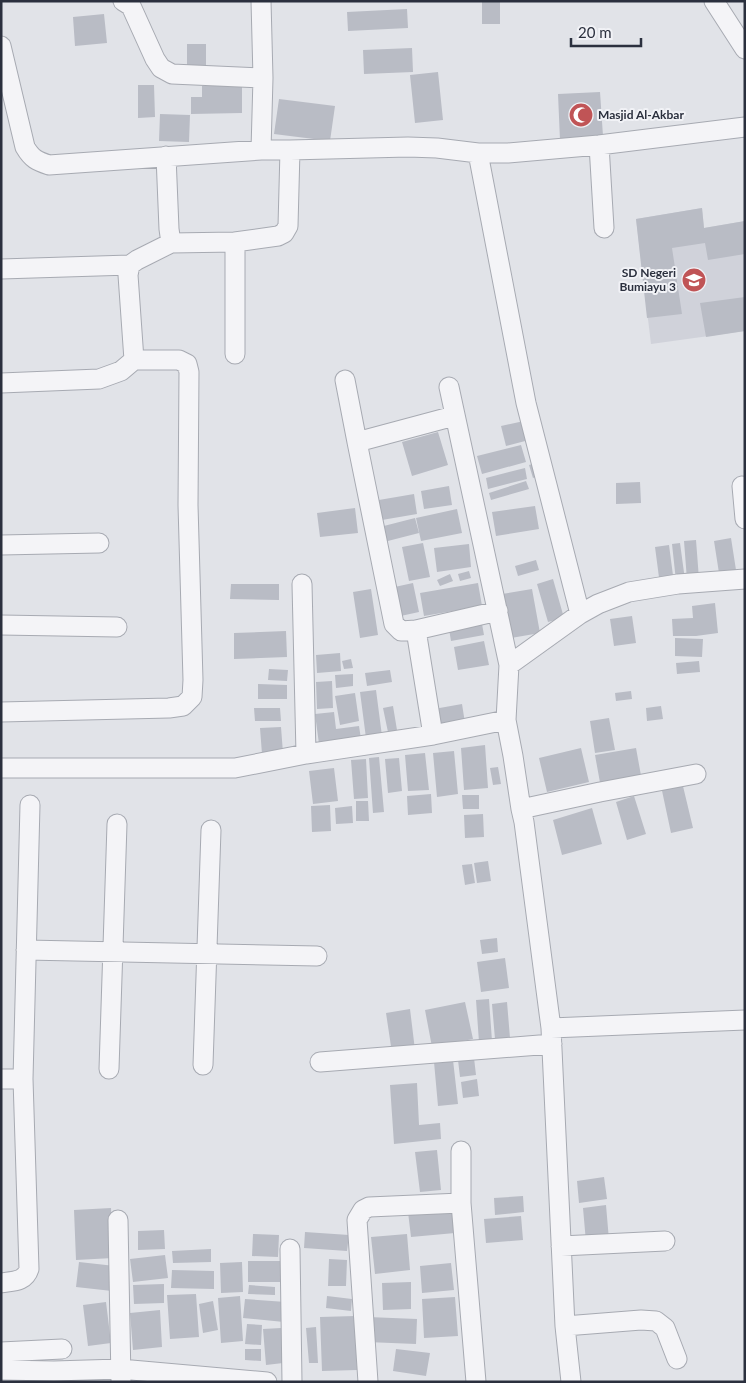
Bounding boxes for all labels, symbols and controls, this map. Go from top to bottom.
scale bar [571,15,641,47]
text: 20 m [578,23,612,41]
mosque icon: Masjid Al-Akbar [568,102,594,128]
place label: Masjid Al-Akbar [598,107,684,122]
place label: SD Negeri Bumiayu 3 [619,265,676,294]
school or university icon: SD Negeri Bumiayu 3 [681,267,707,293]

